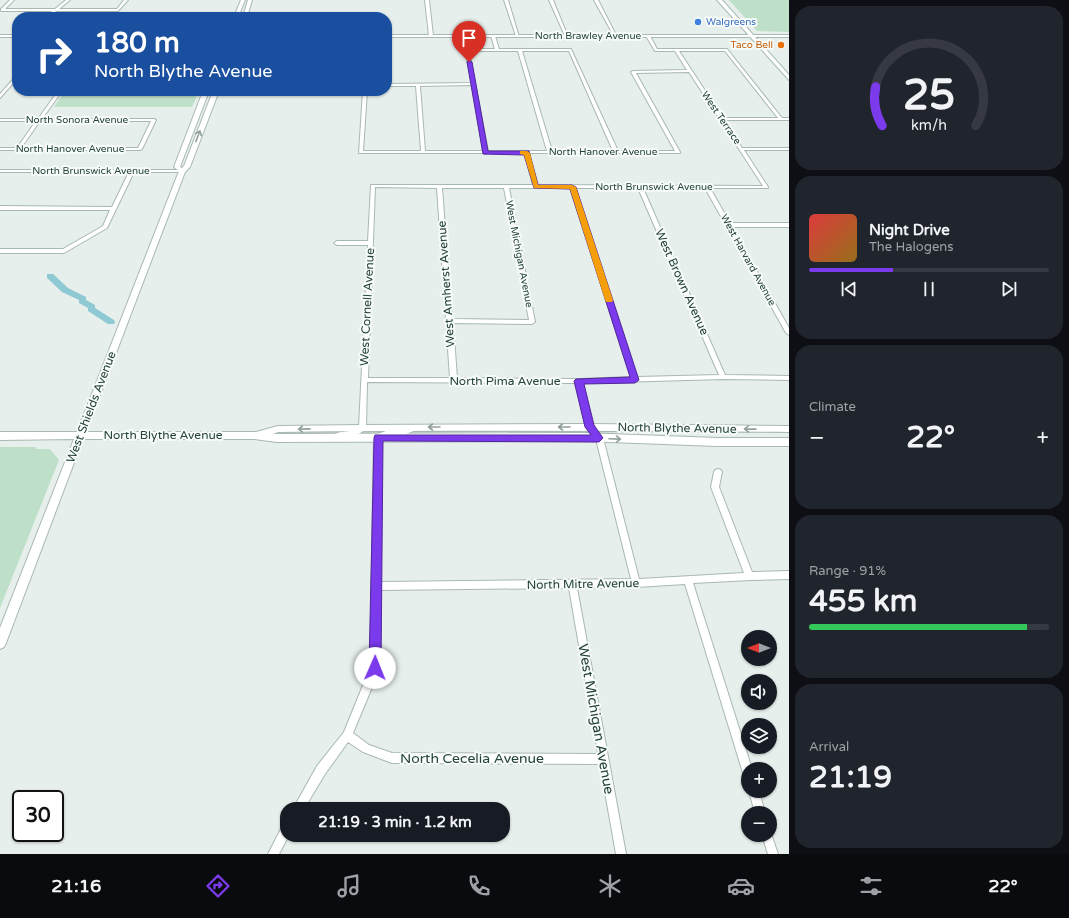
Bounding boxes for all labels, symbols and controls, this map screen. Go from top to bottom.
place label: Walgreens [706,16,756,28]
marker: Walgreens [693,17,703,27]
pin [452,21,486,62]
text: 180 m [94,26,180,60]
icon: arrive [458,27,480,49]
icon: right [28,28,80,80]
street label: North Brawley Avenue [535,30,641,42]
place label: Taco Bell [731,39,773,51]
marker: Taco Bell [776,40,786,50]
text: North Blythe Avenue [94,60,273,82]
text: 25 [903,71,955,121]
street label: West Terrace [699,89,743,147]
street label: North Sonora Avenue [26,114,129,126]
text: km/h [911,116,947,133]
one-way arrow [195,131,203,143]
street label: North Hanover Avenue [16,143,125,155]
street label: North Hanover Avenue [549,146,658,158]
street label: North Brunswick Avenue [32,165,150,177]
street label: North Brunswick Avenue [595,181,713,193]
street label: West Michigan Avenue [503,199,535,309]
street label: West Harvard Avenue [718,212,778,308]
street label: West Amherst Avenue [435,220,457,348]
text: Night Drive [869,221,950,239]
street label: West Brown Avenue [652,227,712,337]
text: The Halogens [869,239,953,255]
street label: West Cornell Avenue [357,248,377,366]
icon: previous [838,278,860,300]
icon: pause [918,278,940,300]
icon: next [998,278,1020,300]
street label: West Shields Avenue [63,349,119,465]
street label: North Pima Avenue [449,374,561,388]
text: Climate [809,399,856,415]
text: 22° [906,419,955,456]
street label: North Blythe Avenue [617,420,737,436]
one-way arrow [428,423,441,431]
one-way arrow [558,423,571,431]
one-way arrow [298,425,311,433]
one-way arrow [744,425,757,432]
text: − [809,425,825,451]
text: + [1037,425,1049,451]
street label: North Blythe Avenue [103,428,223,442]
one-way arrow [608,435,621,443]
text: Range · 91% [809,563,886,579]
street label: North Mitre Avenue [527,576,640,592]
text: 455 km [809,583,917,620]
north arrow [741,630,777,666]
map controls [741,630,777,842]
street label: West Michigan Avenue [574,642,618,796]
position arrow [354,647,396,689]
button: sound [741,674,777,710]
button: layers [741,718,777,754]
text: Arrival [809,739,849,755]
street label: North Cecelia Avenue [400,750,544,767]
text: 21:19 [809,759,892,796]
button: + [741,762,777,798]
speed limit sign: 30 [12,790,64,842]
button: − [741,806,777,842]
text: 21:19 · 3 min · 1.2 km [318,813,472,831]
icon: directions [204,872,232,900]
icon: music [335,872,363,900]
icon: phone [465,872,493,900]
icon: climate [596,872,624,900]
icon: car [727,872,755,900]
icon: filters [857,872,885,900]
text: 21:16 [51,875,101,897]
text: 22° [988,875,1018,897]

